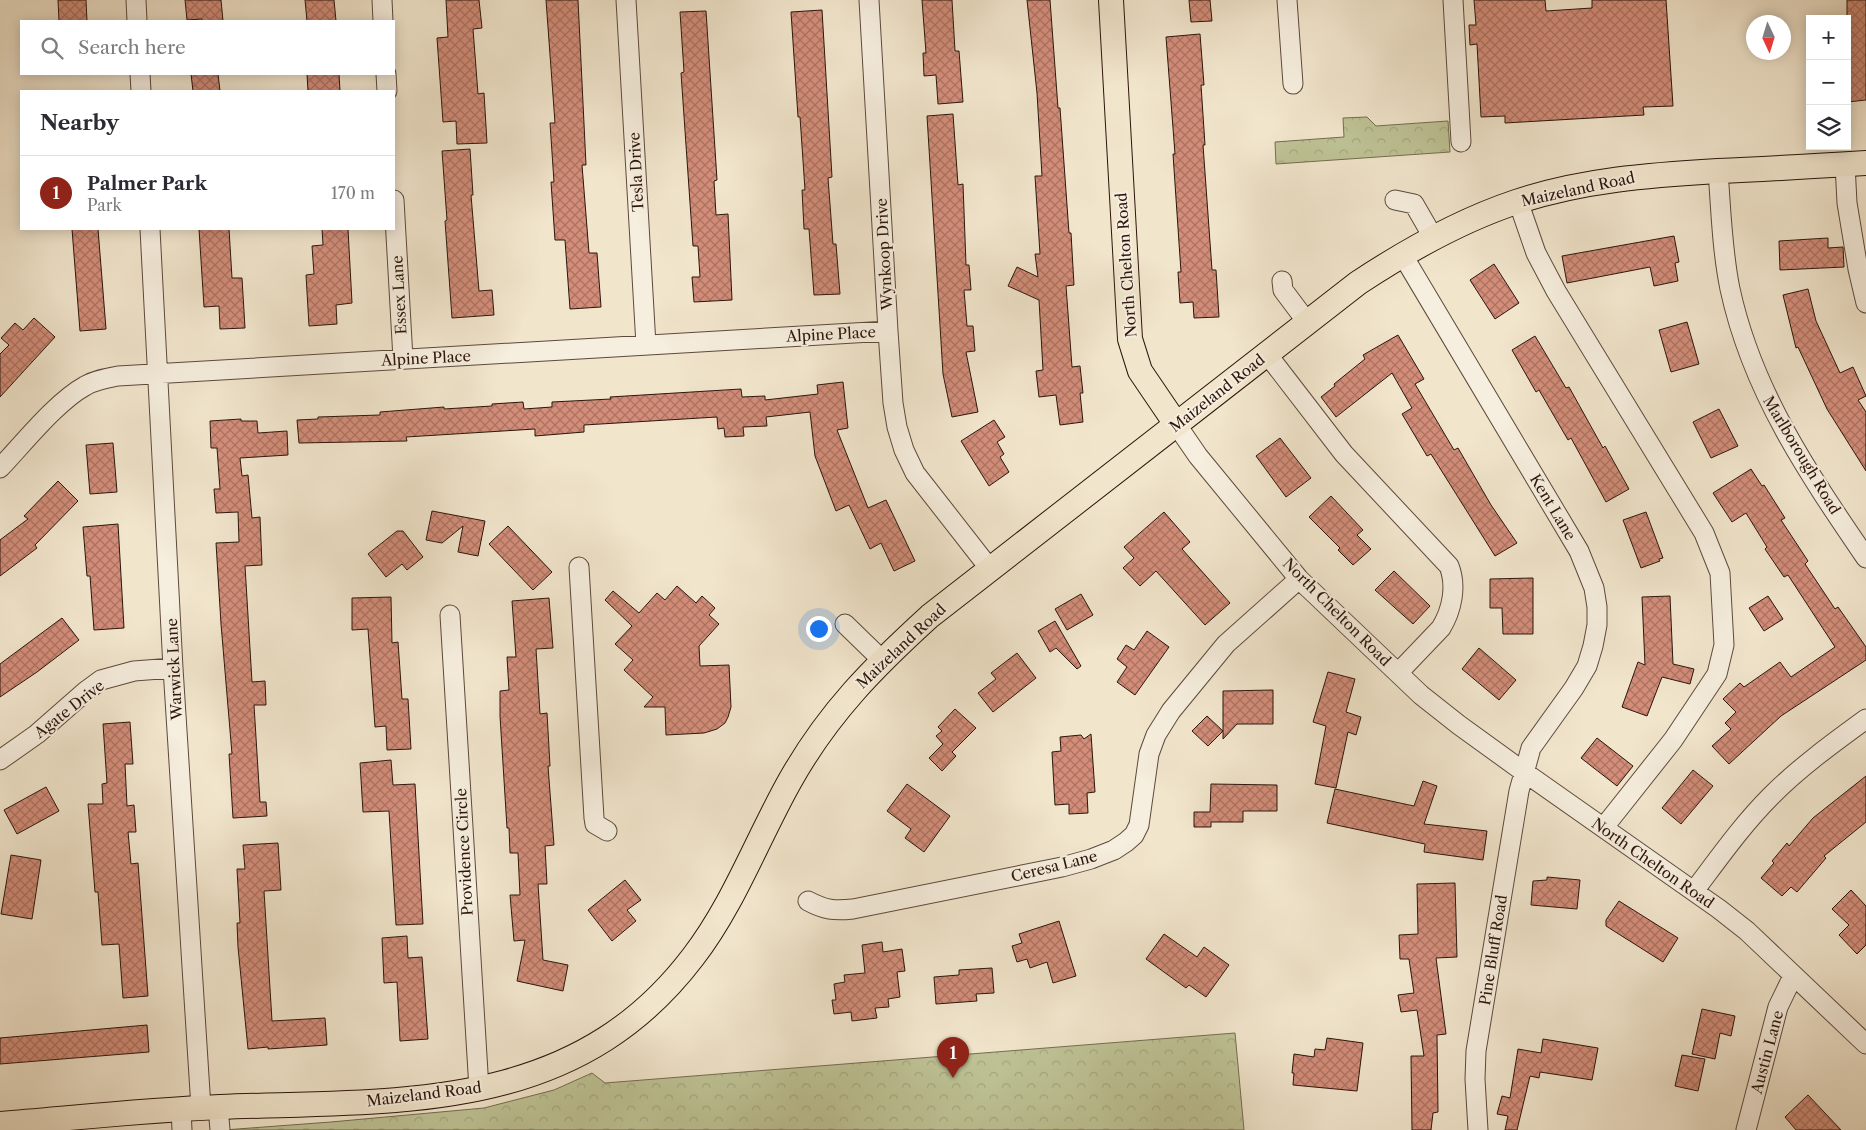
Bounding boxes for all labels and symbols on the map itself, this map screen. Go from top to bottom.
north arrow [1746,15,1791,60]
street label: Tesla Drive [624,132,648,212]
street label: Maizeland Road [1519,168,1637,210]
street label: North Chelton Road [1111,192,1141,338]
street label: Wynkoop Drive [872,198,896,311]
street label: Essex Lane [387,255,411,335]
street label: Alpine Place [785,322,876,346]
street label: Alpine Place [380,346,471,370]
street label: Maizeland Road [1166,350,1268,436]
street label: Marlborough Road [1759,392,1845,518]
street label: Kent Lane [1526,470,1580,544]
street label: North Chelton Road [1279,554,1395,670]
street label: Maizeland Road [852,600,950,692]
your location [806,616,832,642]
street label: Warwick Lane [162,618,186,721]
street label: Agate Drive [29,676,108,743]
street label: Providence Circle [451,788,477,916]
street label: North Chelton Road [1588,814,1718,912]
street label: Ceresa Lane [1009,846,1099,886]
street label: Pine Bluff Road [1475,893,1511,1007]
street label: Austin Lane [1747,1008,1787,1097]
pin: 1 [937,1037,969,1078]
street label: Maizeland Road [365,1078,483,1110]

